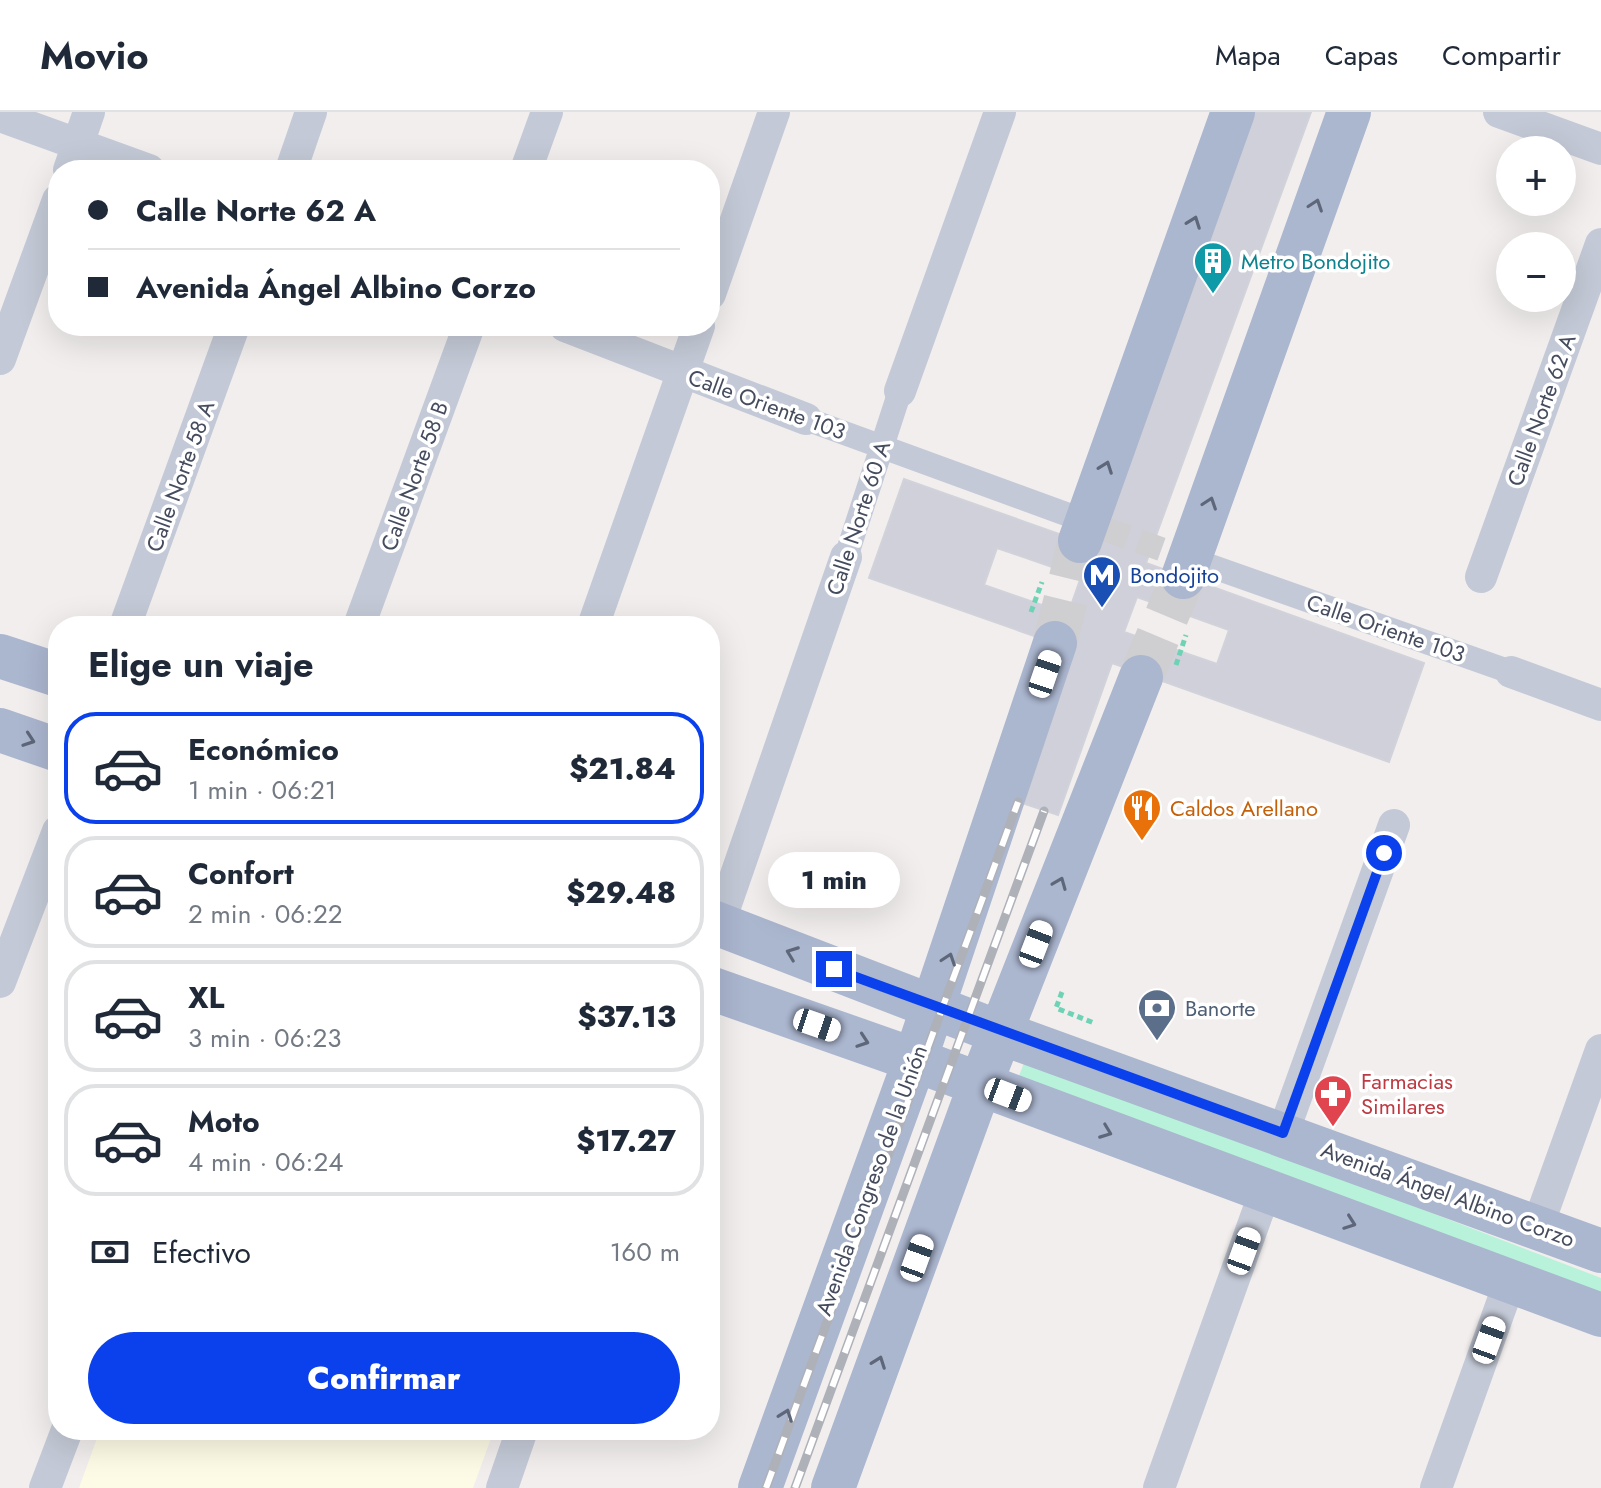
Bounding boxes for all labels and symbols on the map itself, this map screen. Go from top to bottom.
one-way arrow [1306,199,1322,213]
one-way arrow [1184,216,1200,230]
building icon: Metro Bondojito [1192,240,1234,295]
place label: Metro Bondojito [1241,245,1390,277]
street label: Calle Norte 62 A [1499,329,1584,491]
street label: Calle Oriente 103 [684,361,850,447]
street label: Calle Norte 58 A [138,395,222,556]
street label: Calle Norte 58 B [372,397,456,555]
street label: Calle Norte 60 A [818,436,898,599]
one-way arrow [1097,461,1113,475]
one-way arrow [1200,497,1217,511]
metro station icon: Bondojito [1081,554,1123,609]
place label: Bondojito [1130,559,1219,591]
street label: Calle Oriente 103 [1303,586,1469,670]
car [1026,647,1064,701]
one-way arrow [21,730,35,747]
restaurant icon: Caldos Arellano [1121,787,1163,842]
place label: Caldos Arellano [1170,792,1318,824]
route start [1366,835,1402,871]
callout: 1 min [768,853,900,909]
one-way arrow [1050,877,1067,891]
car [1016,917,1056,971]
one-way arrow [786,946,800,963]
route end [816,951,852,987]
one-way arrow [939,952,955,966]
bank icon: Banorte [1136,987,1178,1042]
place label: Banorte [1185,992,1256,1024]
car [790,1006,844,1044]
one-way arrow [855,1031,869,1048]
street label: Avenida Congreso de la Unión [807,1040,935,1320]
place label: Farmacias Similares [1361,1065,1453,1122]
pharmacy icon: Farmacias Similares [1312,1073,1354,1128]
car [981,1075,1035,1115]
one-way arrow [1099,1122,1113,1139]
street label: Avenida Ángel Albino Corzo [1317,1133,1579,1255]
one-way arrow [1342,1213,1356,1230]
car [1225,1224,1263,1278]
car [898,1231,936,1285]
car [1470,1313,1508,1367]
one-way arrow [869,1356,886,1370]
one-way arrow [777,1409,793,1423]

